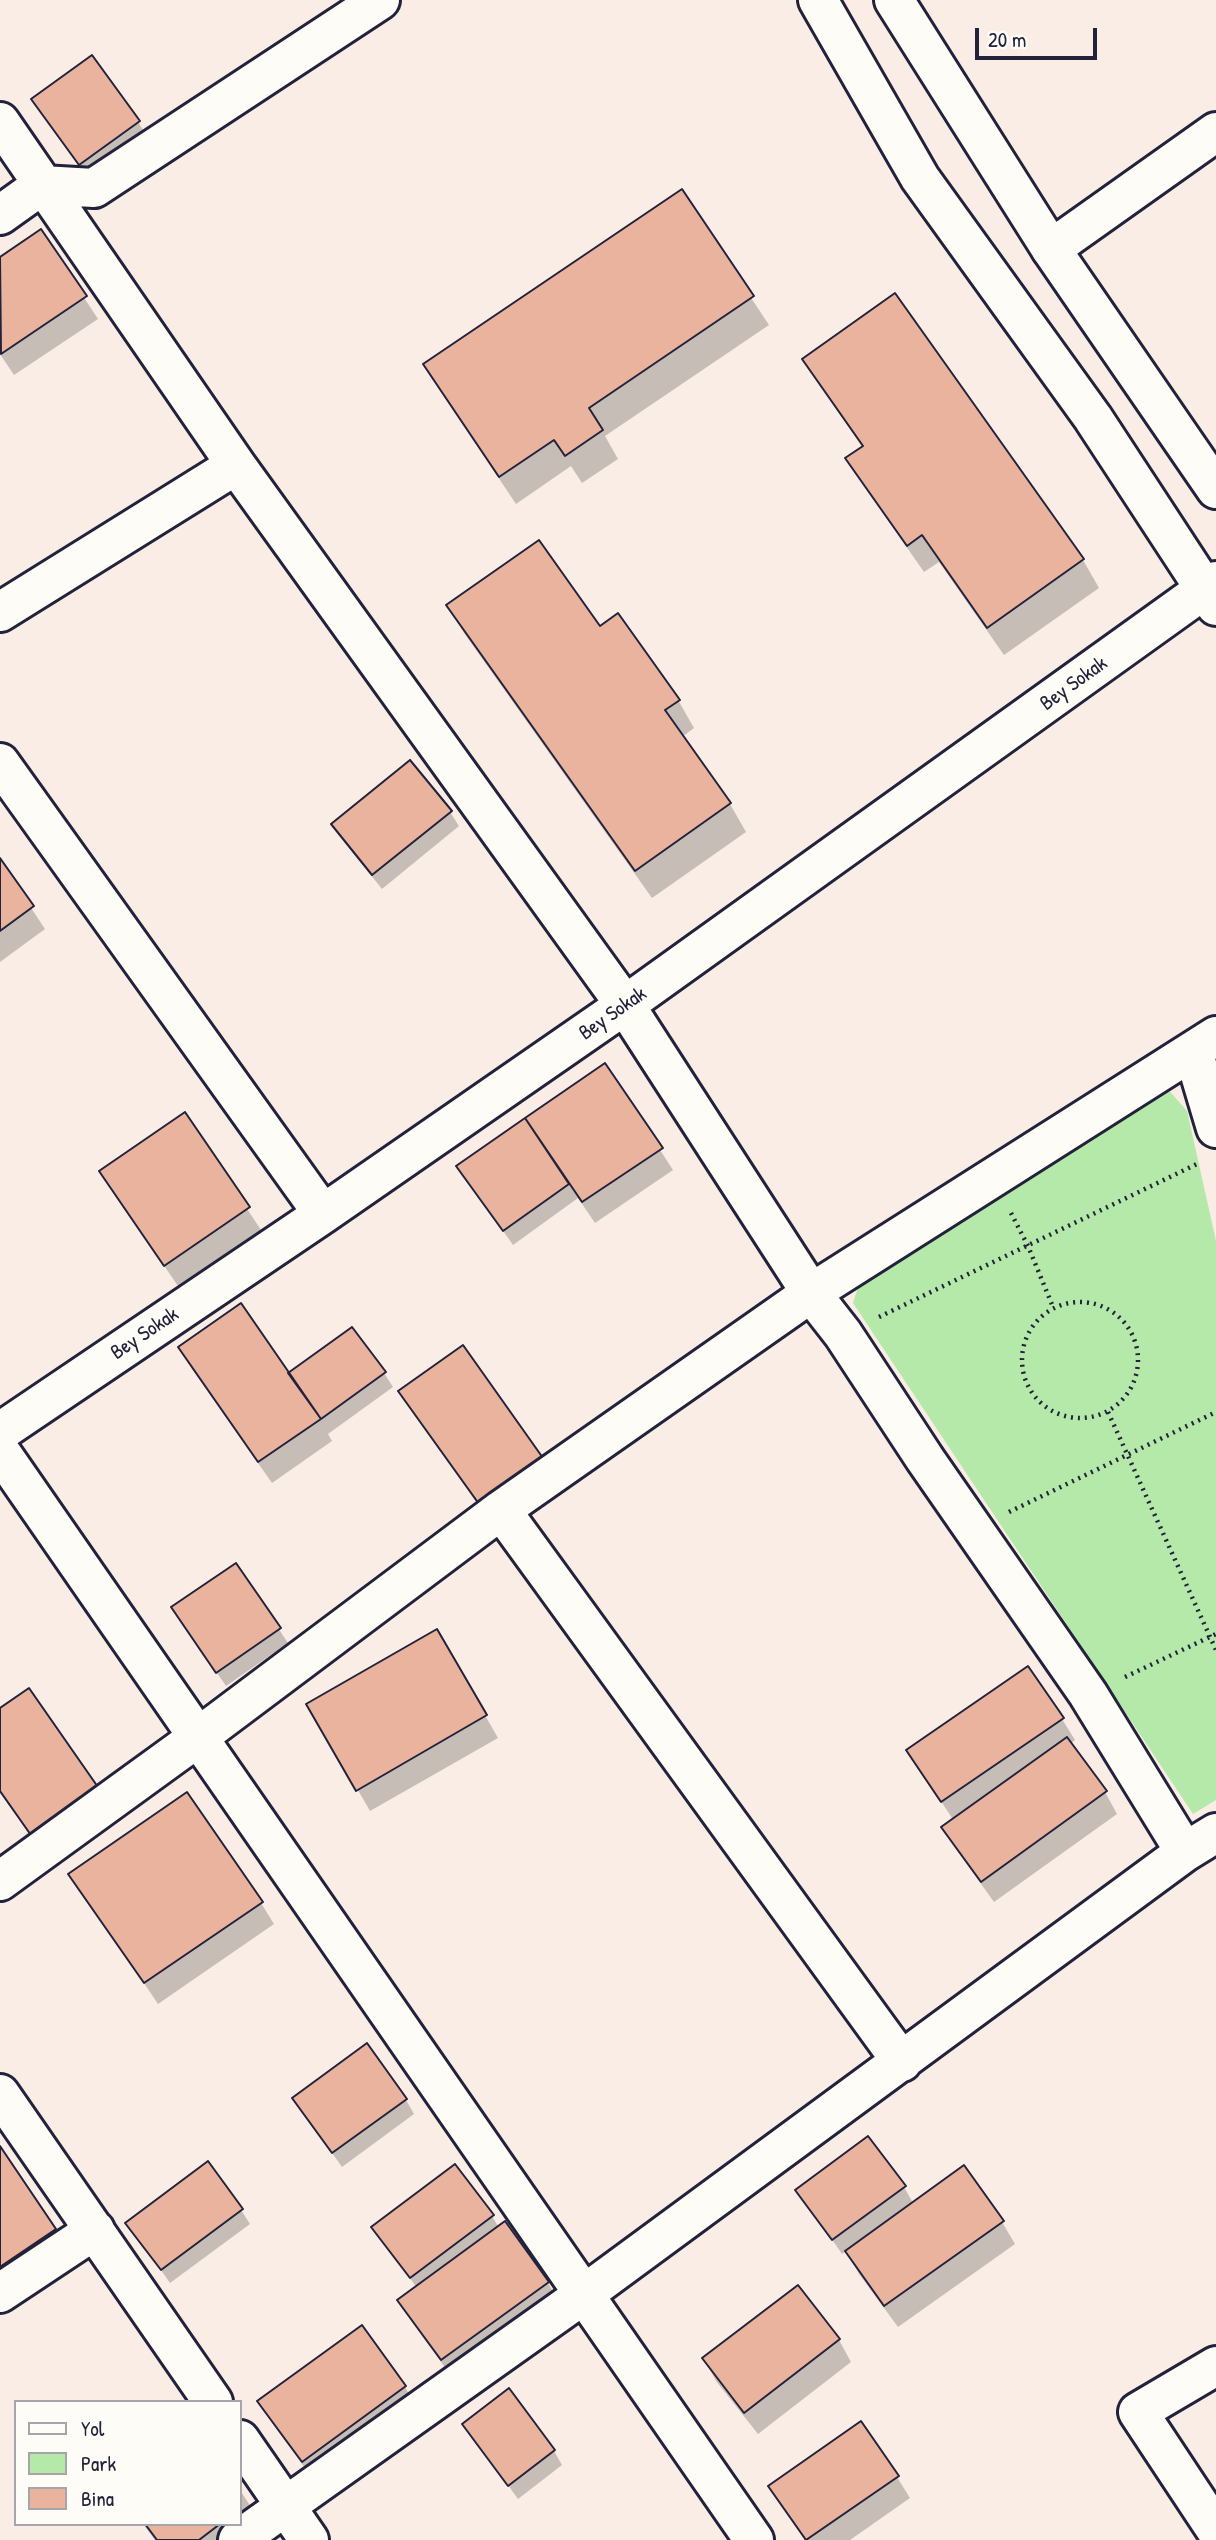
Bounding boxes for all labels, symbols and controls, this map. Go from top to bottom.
scale bar [978,14,1100,58]
text: 20 m [988,25,1026,54]
street label: Bey Sokak [1036,651,1112,717]
street label: Bey Sokak [574,982,652,1046]
street label: Bey Sokak [106,1302,184,1366]
legend [14,2400,242,2526]
text: Yol [81,2414,104,2443]
text: Park [81,2449,116,2478]
text: Bina [81,2484,114,2513]

